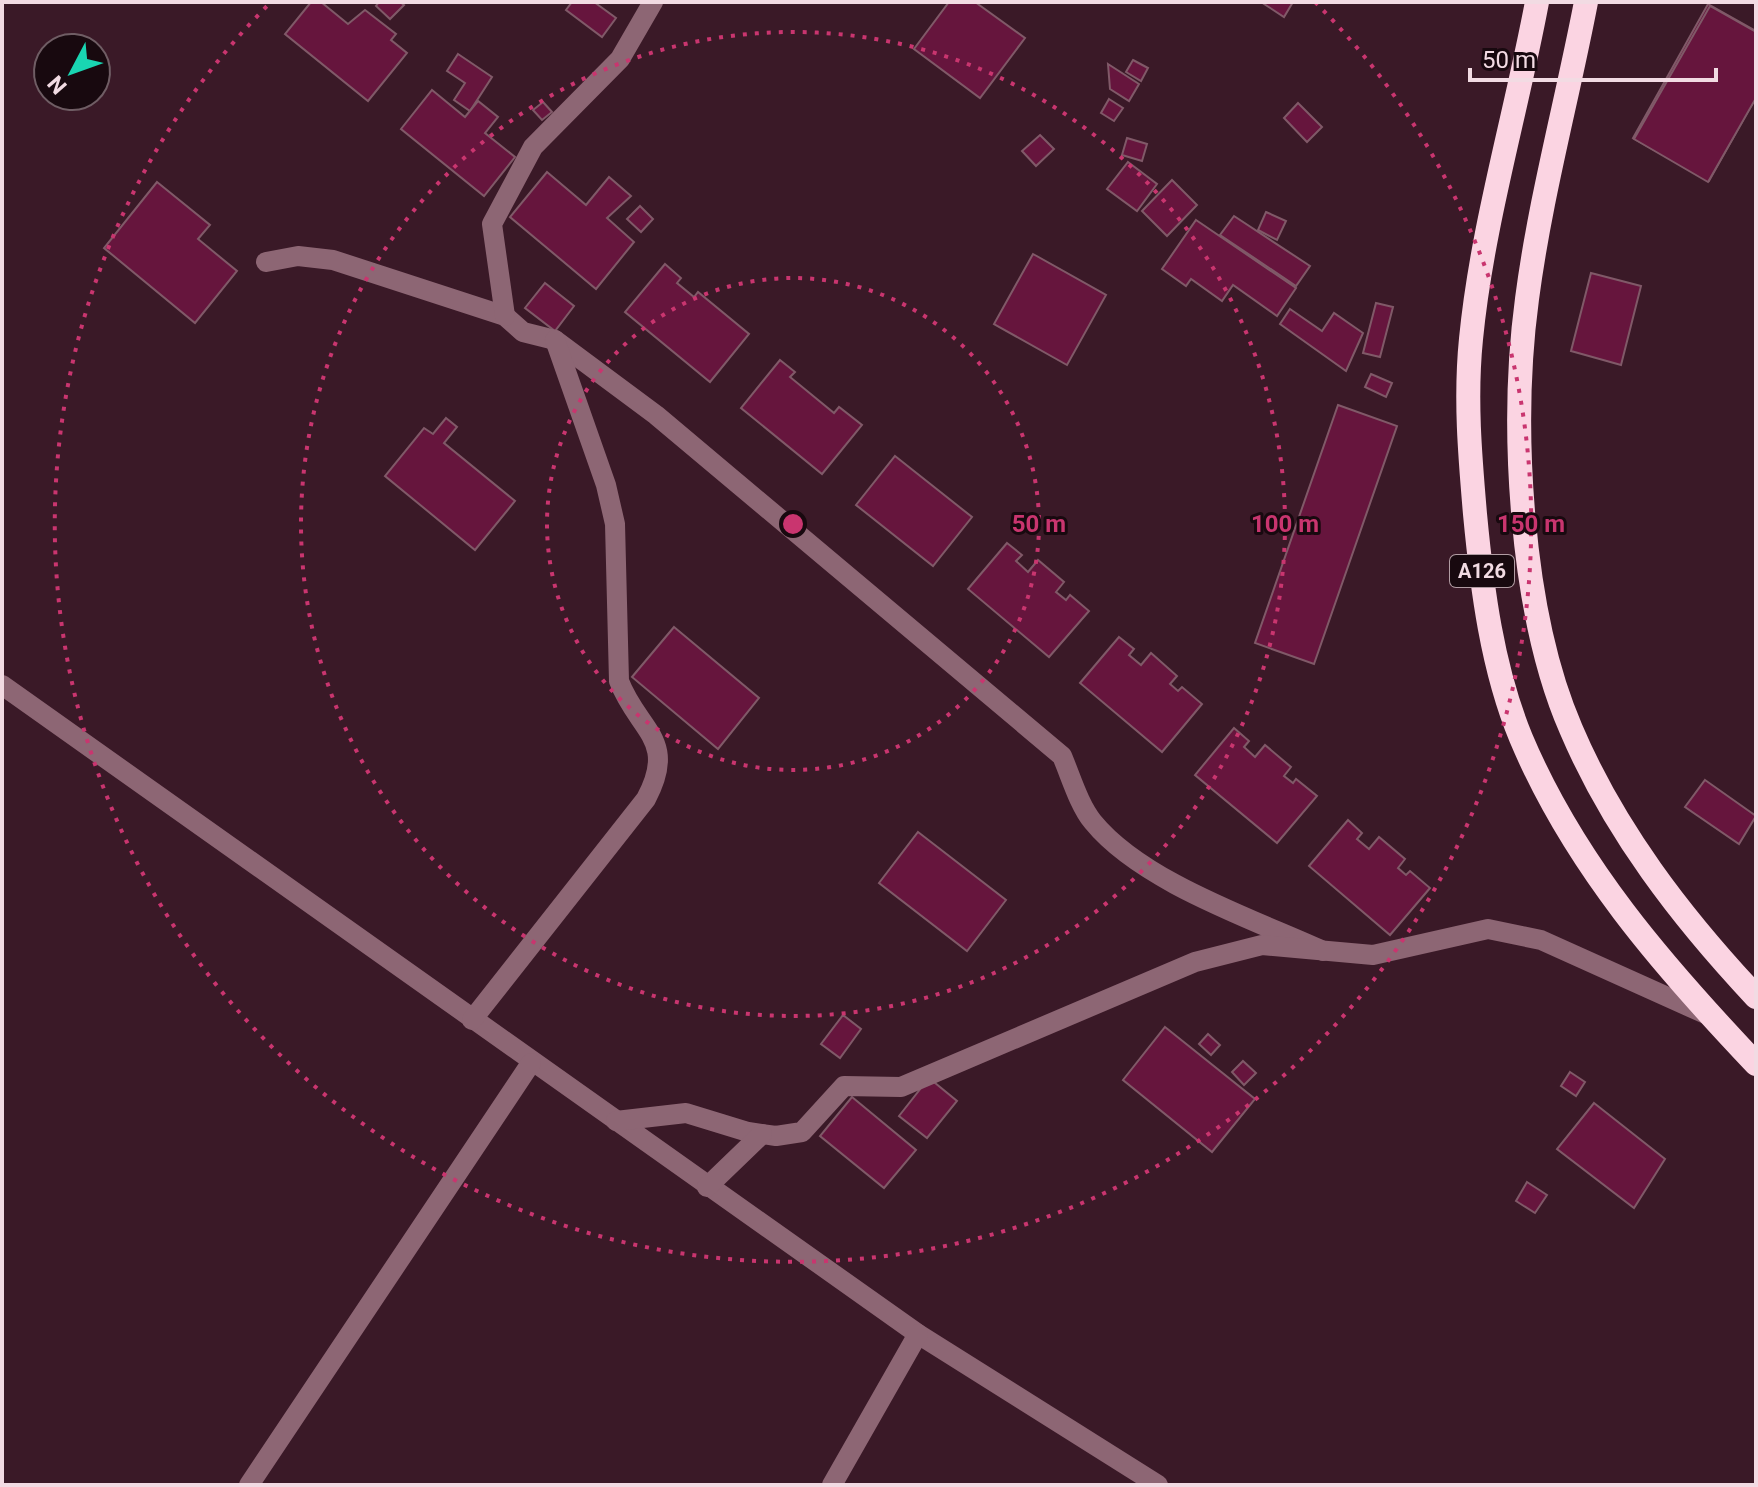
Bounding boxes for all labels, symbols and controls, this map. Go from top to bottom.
north arrow [32,32,112,112]
scale bar [1470,32,1716,82]
text: 50 m [1482,46,1536,74]
text: N [43,71,72,99]
centre of rings [779,510,807,538]
text: 50 m [1012,510,1066,538]
text: 100 m [1251,510,1319,538]
text: 150 m [1497,510,1565,538]
road number: A126 [1450,555,1514,587]

